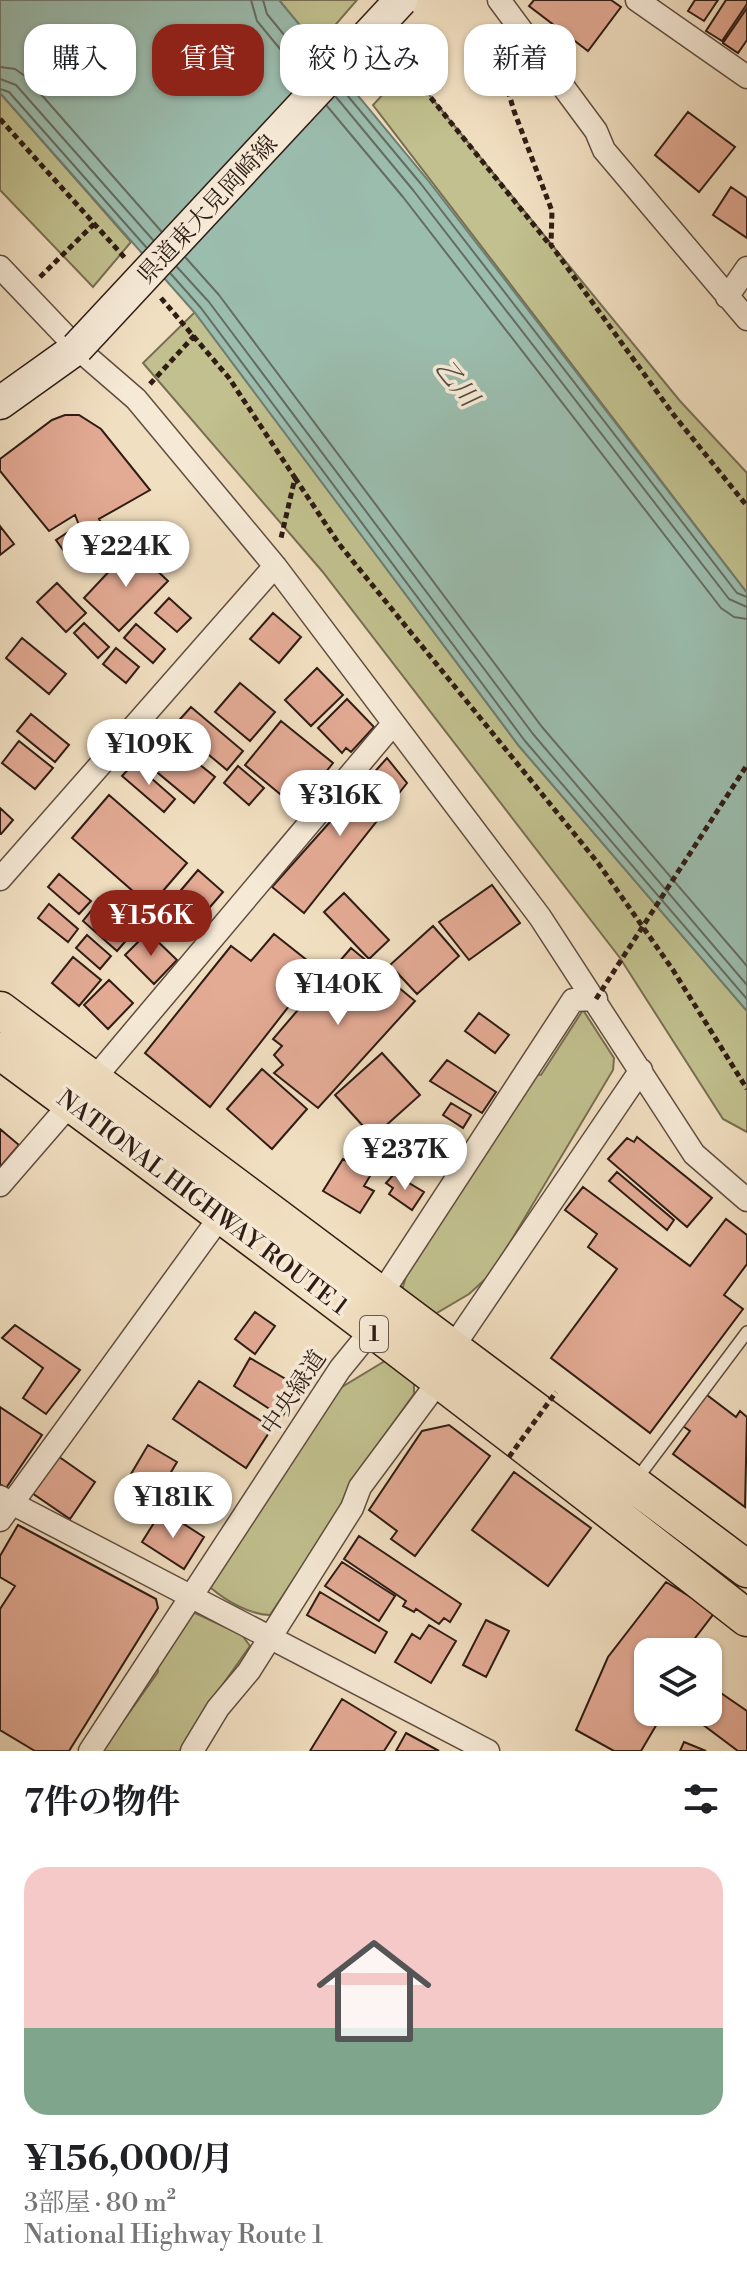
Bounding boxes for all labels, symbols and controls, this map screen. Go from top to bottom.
chip: 購入 [24,24,136,96]
chip: 賃貸 [152,24,264,96]
chip: 絞り込み [280,24,448,96]
chip: 新着 [464,24,576,96]
street label: 県道東大見岡崎線 [132,130,284,290]
water label: 乙川 [427,353,487,416]
pin: ¥224K [70,521,182,589]
text: ¥224K [80,531,172,563]
pin: ¥109K [93,719,205,787]
text: ¥109K [105,729,193,761]
pin: ¥316K [284,770,396,838]
text: ¥316K [298,780,382,812]
pin: ¥156K [95,890,207,958]
text: ¥156K [108,900,194,932]
pin: ¥140K [282,959,394,1027]
text: ¥140K [294,969,382,1001]
street label: NATIONAL HIGHWAY ROUTE 1 [51,1084,354,1323]
pin: ¥237K [349,1124,461,1192]
text: ¥237K [361,1134,449,1166]
road number: 1 [360,1316,388,1352]
street label: 中央緑道 [255,1345,333,1441]
pin: ¥181K [117,1472,229,1540]
text: ¥181K [132,1482,214,1514]
map controls [634,1638,722,1726]
button: layers [634,1638,722,1726]
icon: filters [679,1777,723,1821]
text: 7件の物件 [24,1782,180,1824]
icon: home [302,1919,446,2063]
text: ¥156,000/月 [24,2139,234,2181]
text: 3部屋 · 80 m² [24,2187,176,2219]
text: National Highway Route 1 [24,2219,323,2251]

